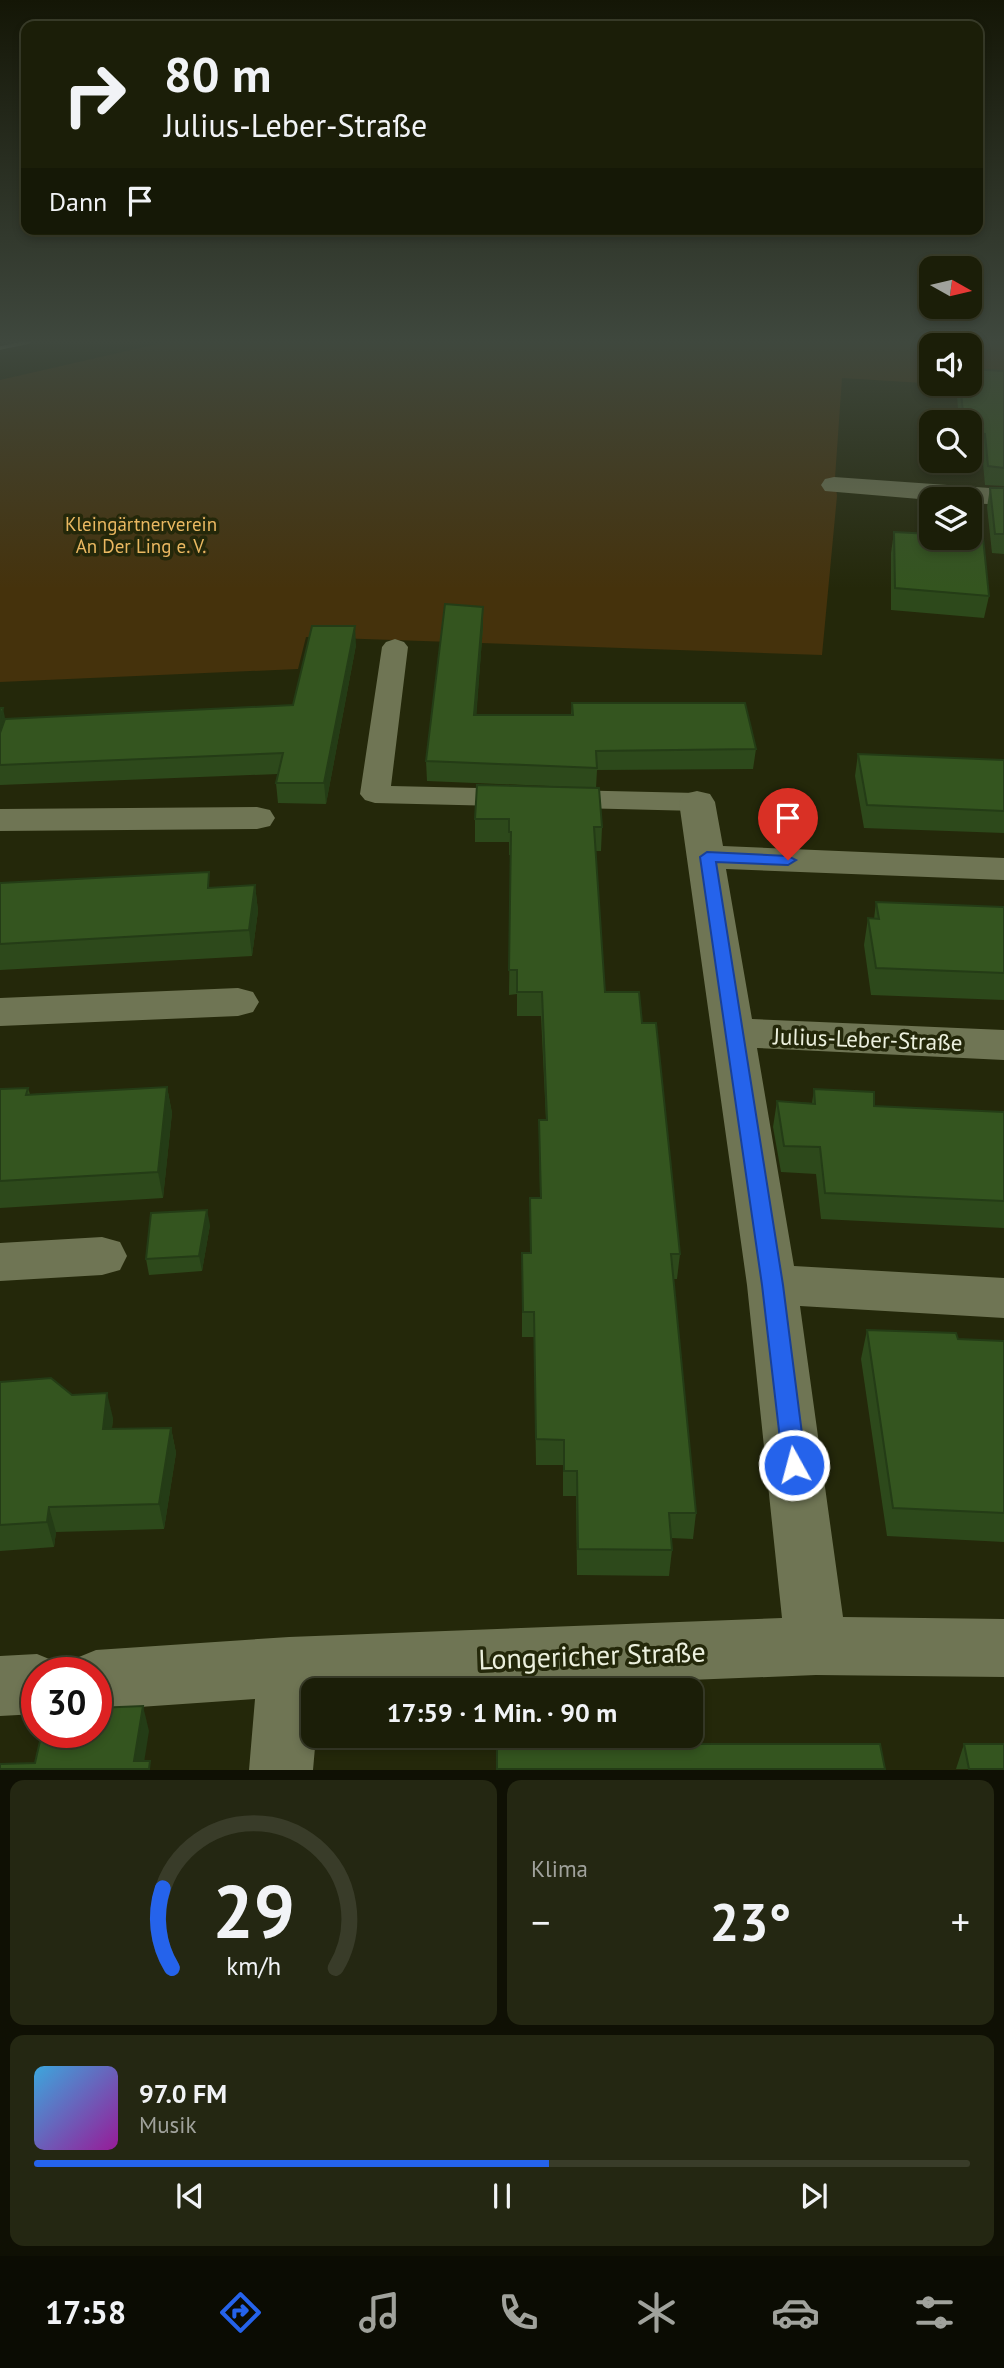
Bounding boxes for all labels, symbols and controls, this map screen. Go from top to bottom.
text: 80 m [164,42,271,106]
icon: right [49,49,140,140]
text: Julius-Leber-Straße [164,104,427,146]
icon: arrive [121,182,159,220]
text: Dann [49,185,107,218]
north arrow [919,256,982,318]
map controls [919,256,982,550]
button: sound [919,333,982,396]
button: search [919,410,982,473]
button: layers [919,487,982,550]
park label: Kleingärtnerverein An Der Ling e. V. [65,512,217,558]
pin [758,788,818,860]
icon: arrive [769,799,807,837]
street label: Julius-Leber-Straße [772,1021,963,1057]
position arrow [757,1428,831,1502]
street label: Longericher Straße [478,1633,706,1677]
speed limit sign: 30 [21,1657,112,1748]
text: 17:59 · 1 Min. · 90 m [387,1696,617,1729]
text: Klima [531,1854,588,1883]
text: 29 [212,1865,295,1959]
text: 23° [710,1888,791,1955]
text: − [531,1897,550,1946]
text: + [951,1897,970,1946]
text: km/h [226,1950,281,1982]
text: 97.0 FM [139,2077,227,2110]
text: Musik [139,2110,196,2139]
icon: previous [171,2177,209,2215]
icon: pause [483,2177,521,2215]
icon: next [795,2177,833,2215]
icon: directions [216,2288,265,2337]
icon: music [355,2288,404,2337]
icon: phone [494,2288,543,2337]
icon: climate [632,2288,681,2337]
icon: car [771,2288,820,2337]
icon: filters [910,2288,959,2337]
text: 17:58 [45,2291,126,2333]

